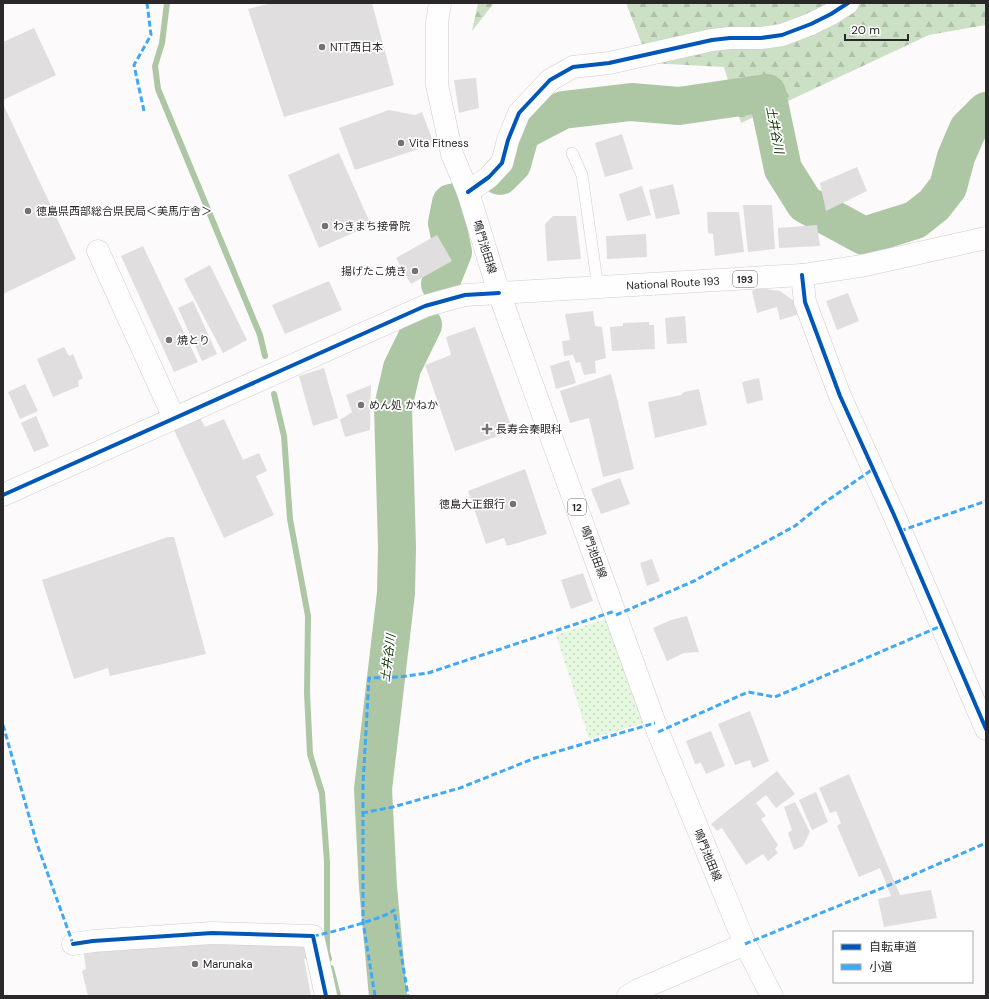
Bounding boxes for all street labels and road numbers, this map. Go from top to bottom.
street label: 鳴門池田線 [470,219,500,275]
road number: 193 [733,271,757,287]
street label: National Route 193 [626,274,720,292]
road number: 12 [568,499,586,515]
street label: 鳴門池田線 [578,524,610,580]
street label: 鳴門池田線 [691,827,725,883]

